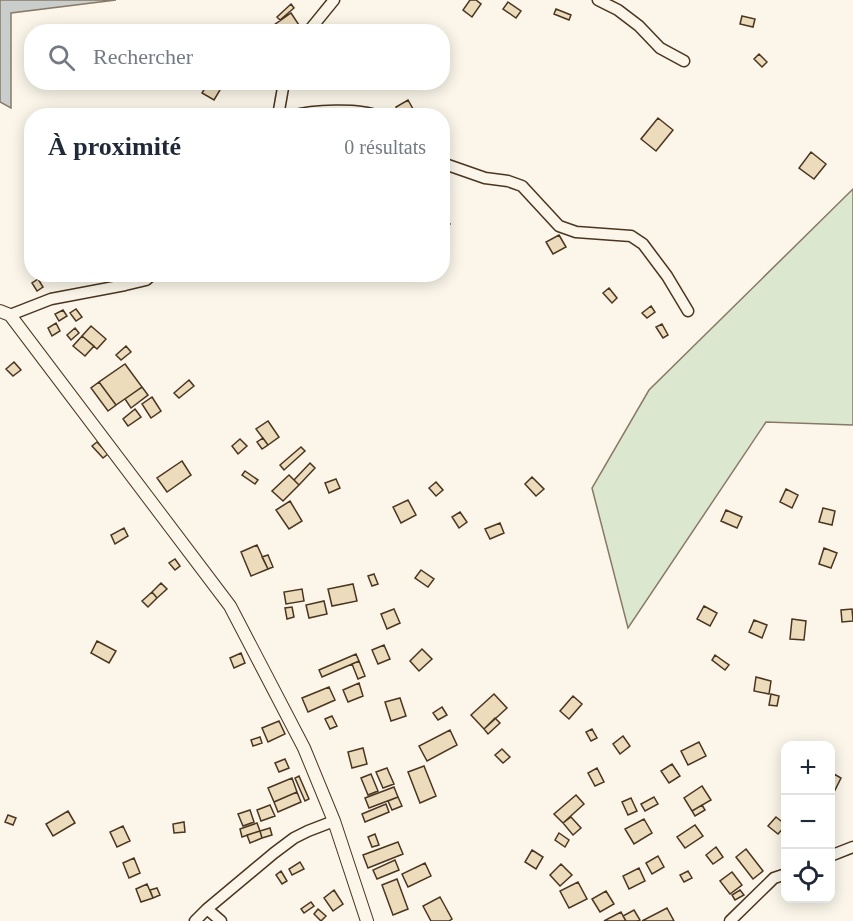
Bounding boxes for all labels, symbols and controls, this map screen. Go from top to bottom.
search box [24,24,450,90]
icon: search [45,41,78,74]
text: Rechercher [93,44,193,69]
text: À proximité [48,132,181,161]
text: 0 résultats [344,136,426,158]
map controls [781,741,835,903]
button: + [781,741,835,795]
button: − [781,795,835,849]
button: locate [781,849,835,903]

